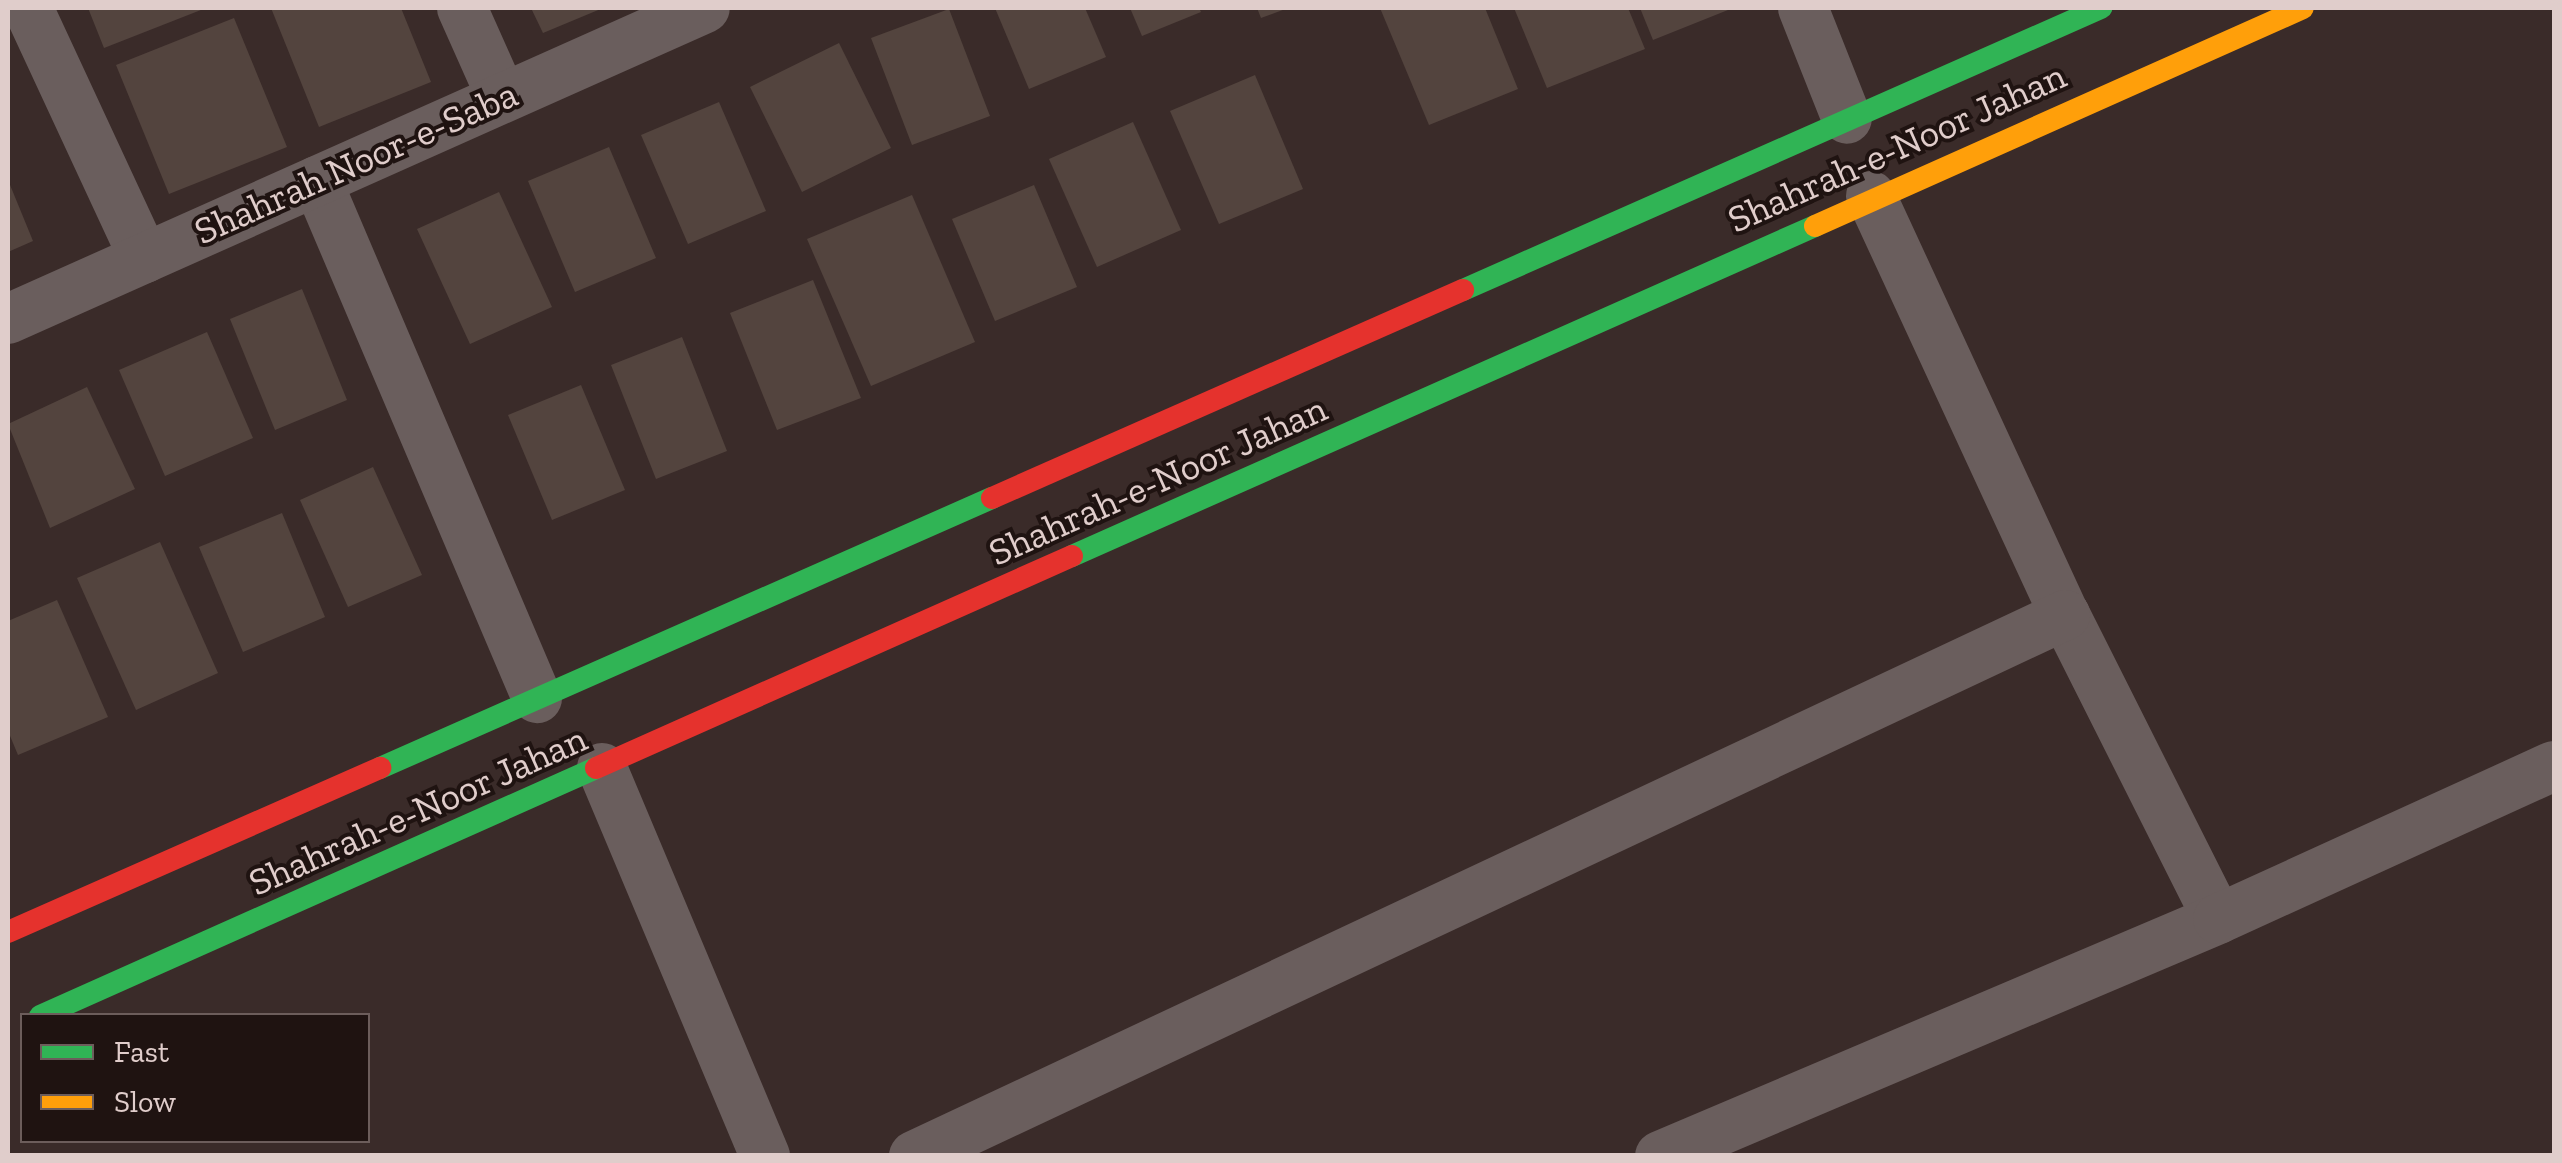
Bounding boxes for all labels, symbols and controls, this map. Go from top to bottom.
street label: Shahrah-e-Noor Jahan [1720,53,2074,243]
street label: Shahrah Noor-e-Saba [187,71,525,255]
street label: Shahrah-e-Noor Jahan [981,386,1335,576]
street label: Shahrah-e-Noor Jahan [241,716,595,906]
legend [20,1013,370,1143]
text: Fast [114,1034,169,1070]
text: Slow [114,1084,176,1120]

